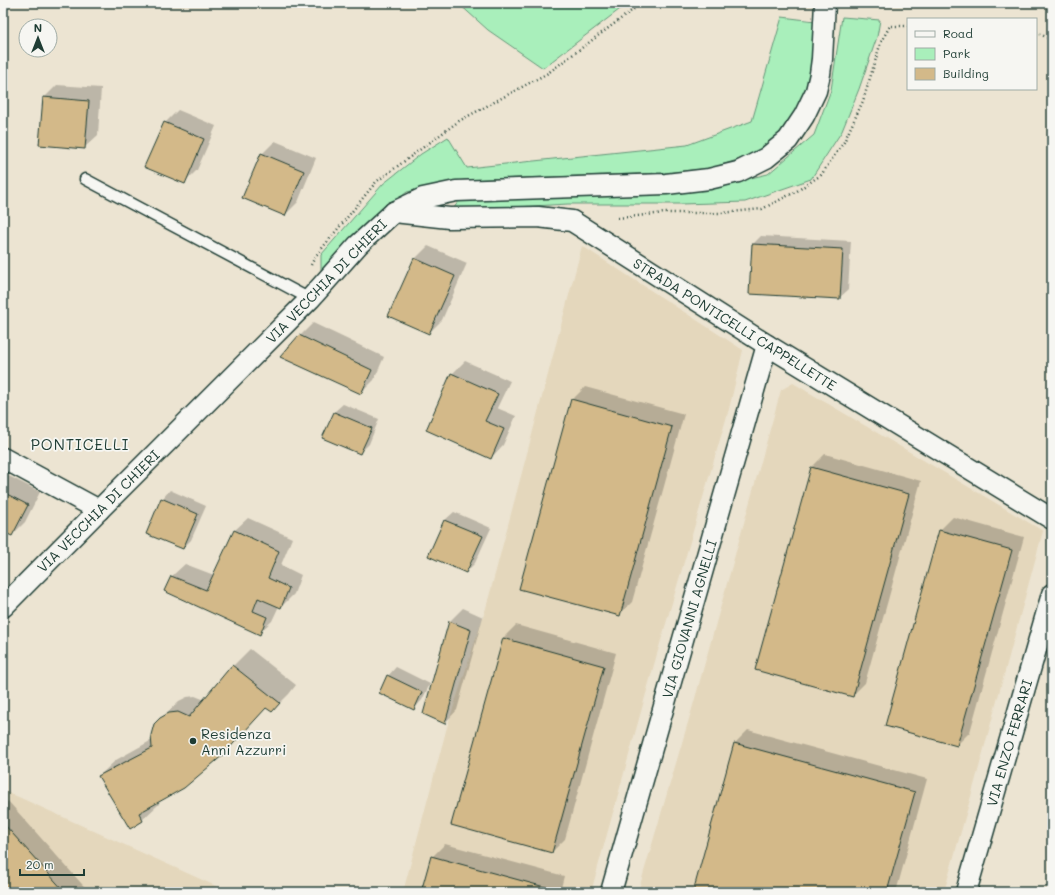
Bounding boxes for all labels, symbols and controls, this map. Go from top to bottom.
north arrow [18,18,58,58]
legend [907,18,1037,90]
text: N [34,20,42,35]
text: Road [943,25,973,41]
text: Park [943,45,970,61]
text: Building [943,65,989,81]
street label: VIA VECCHIA DI CHIERI [261,215,391,347]
street label: STRADA PONTICELLI CAPPELLETTE [630,253,840,395]
district label: PONTICELLI [31,434,129,454]
street label: VIA VECCHIA DI CHIERI [33,446,163,576]
street label: VIA GIOVANNI AGNELLI [657,538,721,700]
street label: VIA ENZO FERRARI [982,677,1036,809]
place label: Residenza Anni Azzurri [201,724,286,759]
marker: Residenza Anni Azzurri [188,736,198,746]
scale bar [20,851,84,877]
text: 20 m [26,856,54,872]

